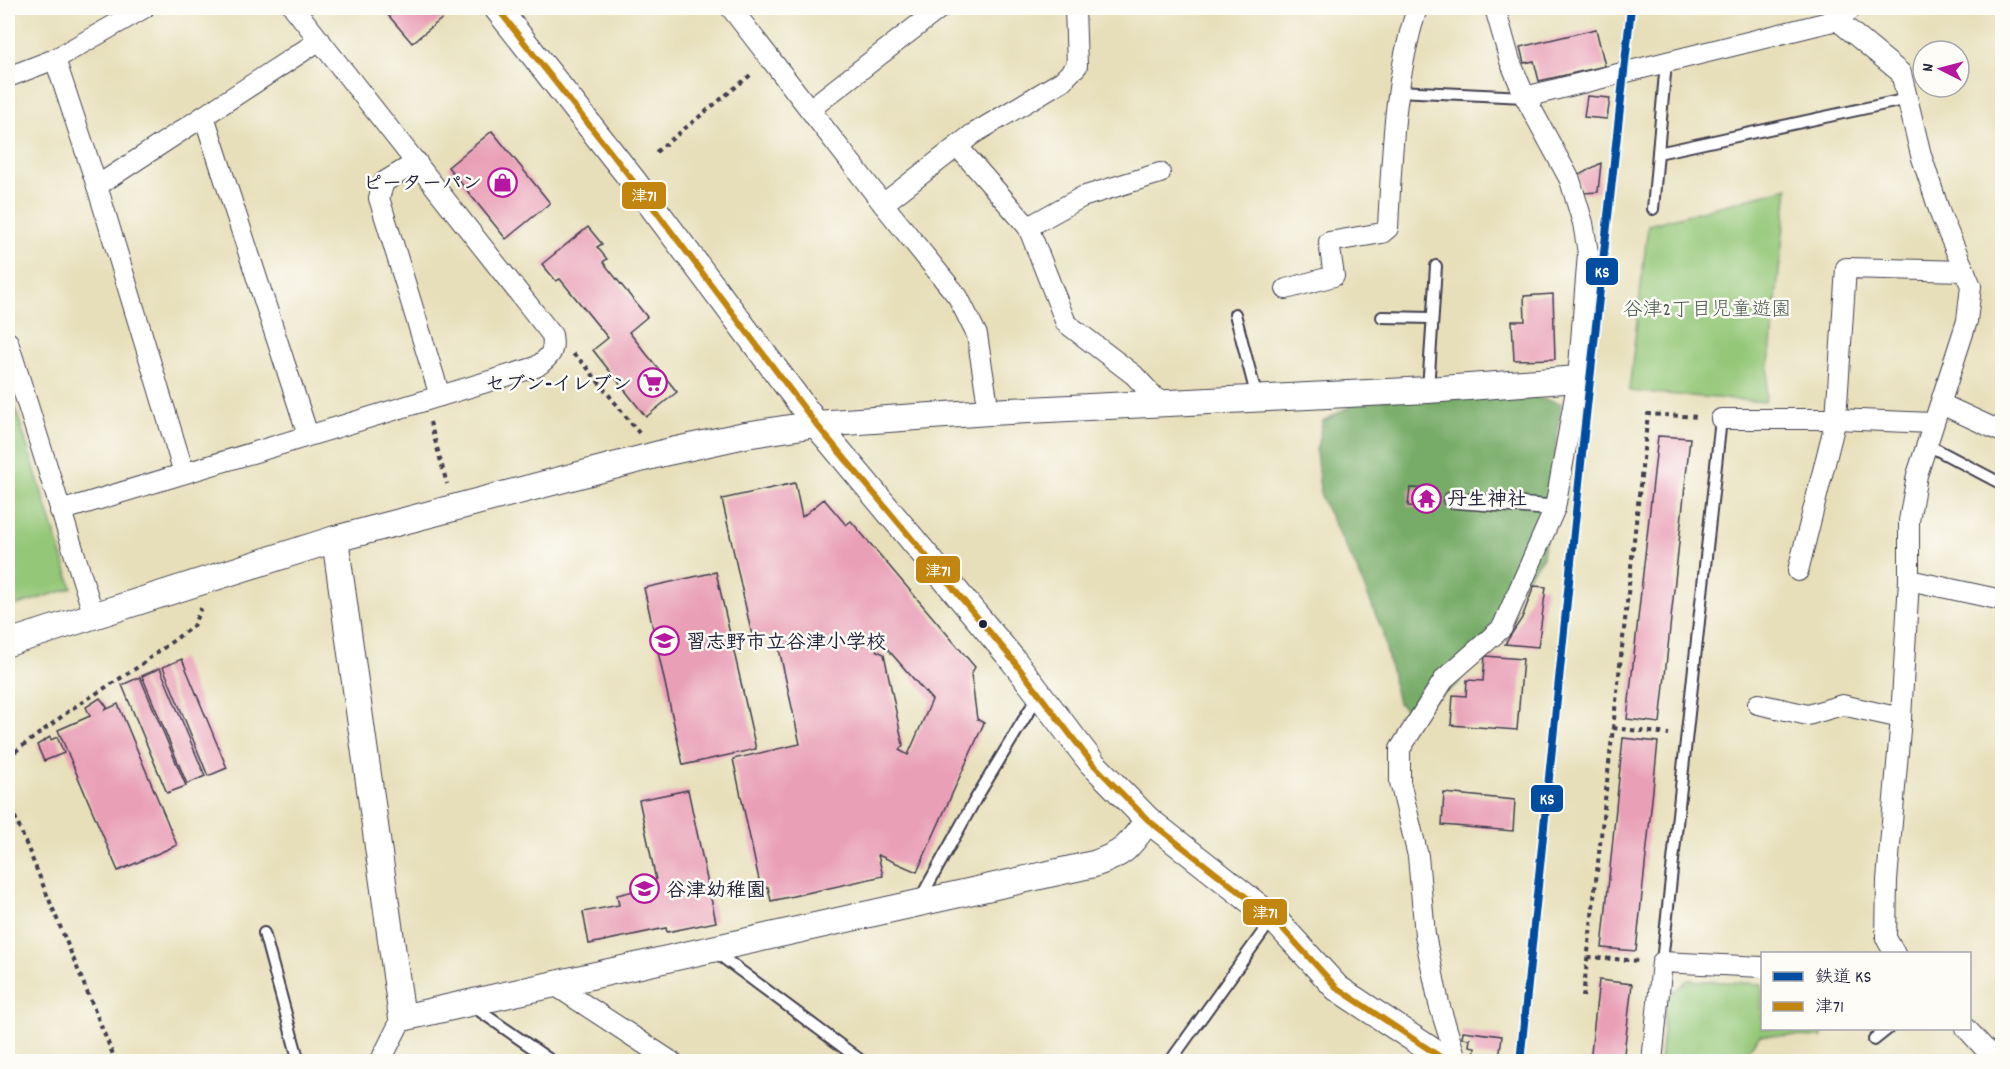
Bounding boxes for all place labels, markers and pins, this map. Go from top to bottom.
shop icon: ピーターパン [487,166,519,198]
place label: ピーターパン [363,171,482,199]
supermarket icon: セブン-イレブン [637,367,669,399]
place label: セブン-イレブン [485,372,632,400]
temple icon: 丹生神社 [1410,482,1442,514]
place label: 丹生神社 [1447,487,1527,515]
unlabelled marker [977,618,989,630]
school or university icon: 習志野市立谷津小学校 [649,625,681,657]
place label: 習志野市立谷津小学校 [686,630,886,658]
school or university icon: 谷津幼稚園 [629,873,661,905]
place label: 谷津幼稚園 [666,878,766,906]

